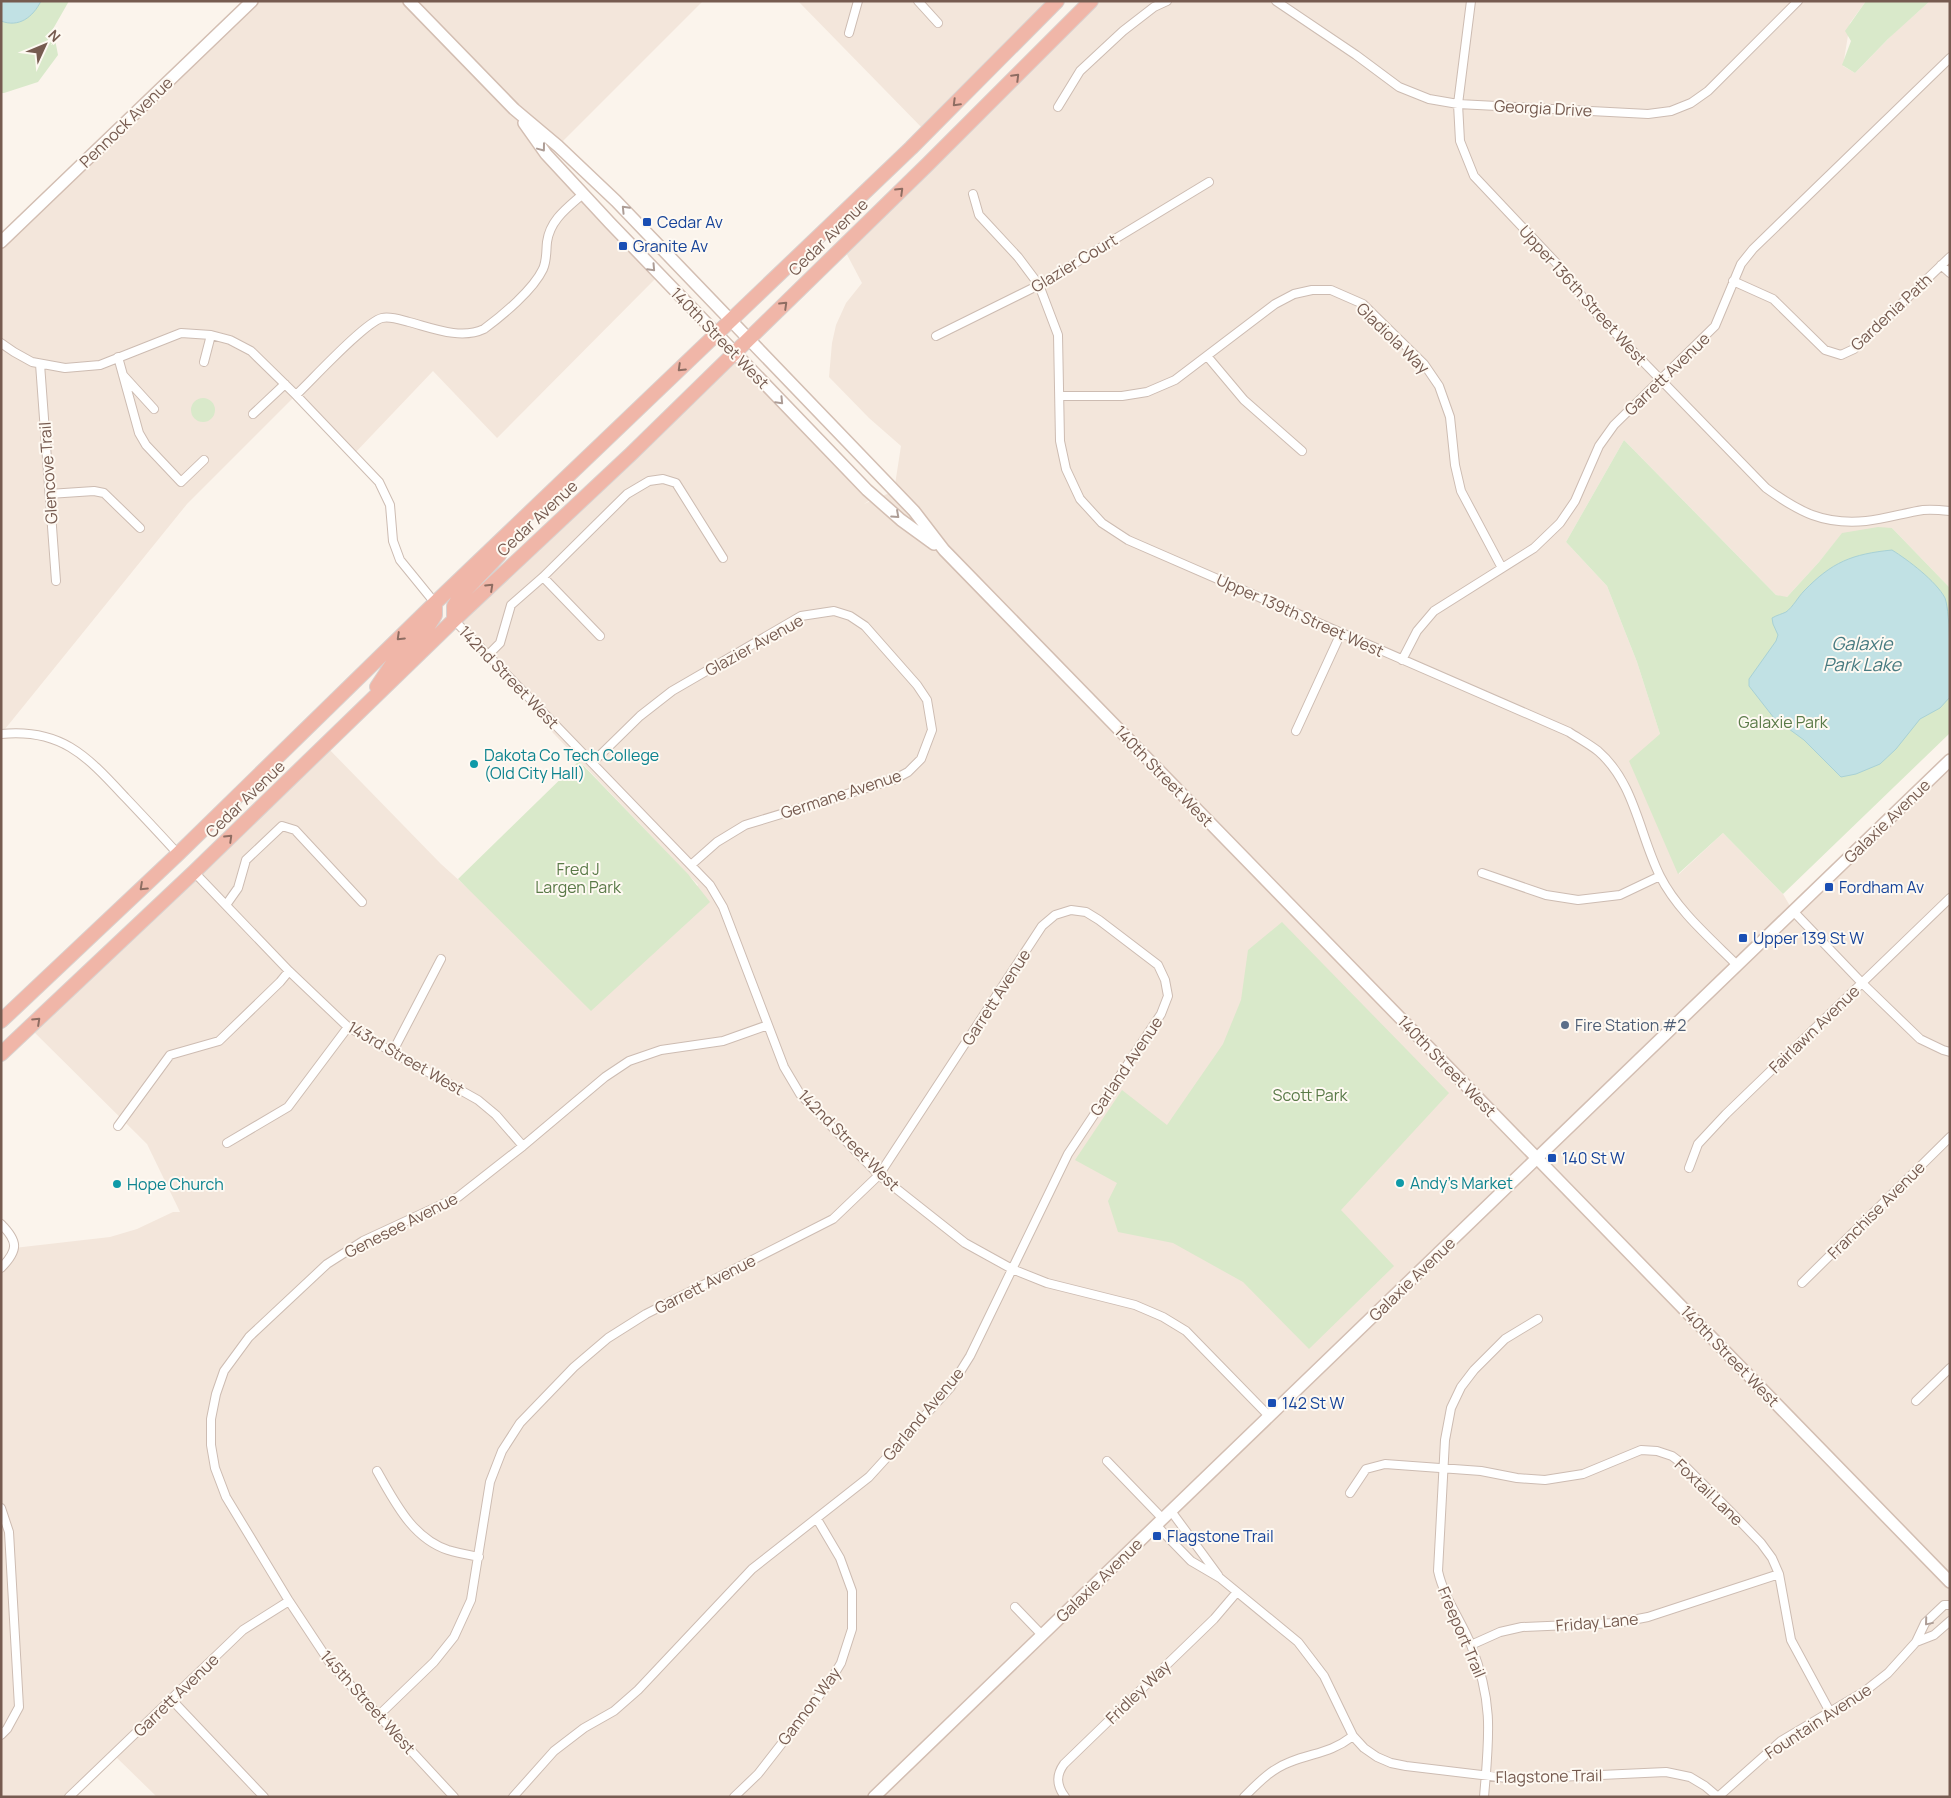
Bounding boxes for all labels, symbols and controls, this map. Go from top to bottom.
north arrow [20,20,70,70]
text: N [44,25,65,46]
street label: Pennock Avenue [75,72,177,172]
one-way arrow [1010,74,1019,83]
street label: Georgia Drive [1493,94,1593,122]
one-way arrow [953,97,962,106]
one-way arrow [536,142,545,152]
one-way arrow [894,188,903,197]
street label: Cedar Avenue [783,193,873,281]
one-way arrow [621,206,630,215]
place label: Cedar Av [657,211,723,233]
marker: Cedar Av [641,216,653,228]
street label: Upper 136th Street West [1514,220,1652,370]
street label: Glazier Court [1027,229,1121,297]
place label: Granite Av [633,235,708,257]
marker: Granite Av [617,240,629,252]
one-way arrow [646,262,655,271]
street label: Gardenia Path [1846,269,1936,355]
street label: 140th Street West [666,283,774,393]
street label: Gladiola Way [1352,298,1435,379]
one-way arrow [778,302,787,311]
street label: Garrett Avenue [1620,328,1714,420]
one-way arrow [678,362,687,371]
one-way arrow [775,395,784,404]
street label: Glencove Trail [33,421,63,525]
street label: Cedar Avenue [492,475,582,561]
one-way arrow [890,509,899,518]
street label: Upper 139th Street West [1213,568,1387,662]
one-way arrow [484,584,493,593]
street label: Glazier Avenue [701,609,807,681]
street label: 142nd Street West [454,621,564,733]
one-way arrow [397,631,406,640]
water label: Galaxie Park Lake [1823,631,1902,676]
park label: Galaxie Park [1738,711,1829,733]
street label: 140th Street West [1110,721,1218,831]
place label: Dakota Co Tech College (Old City Hall) [484,744,659,784]
street label: Cedar Avenue [200,755,290,843]
marker: Dakota Co Tech College (Old City Hall) [468,758,480,770]
street label: Germane Avenue [778,764,904,824]
street label: Galaxie Avenue [1839,774,1935,868]
one-way arrow [224,835,233,844]
park label: Fred J Largen Park [535,858,622,898]
place label: Fordham Av [1839,876,1924,898]
one-way arrow [139,881,148,890]
marker: Fordham Av [1823,881,1835,893]
place label: Upper 139 St W [1753,927,1864,949]
marker: Upper 139 St W [1737,932,1749,944]
street label: Garrett Avenue [957,945,1035,1049]
street label: Fairlawn Avenue [1764,980,1864,1078]
street label: 140th Street West [1393,1011,1501,1121]
street label: Garland Avenue [1085,1012,1167,1120]
place label: Fire Station #2 [1575,1014,1686,1036]
street label: 143rd Street West [344,1016,468,1100]
one-way arrow [31,1018,40,1027]
marker: Fire Station #2 [1559,1019,1571,1031]
street label: 142nd Street West [793,1084,905,1196]
park label: Scott Park [1273,1084,1349,1106]
place label: 140 St W [1562,1147,1625,1169]
marker: 140 St W [1546,1152,1558,1164]
street label: Franchise Avenue [1822,1156,1930,1264]
place label: Andy's Market [1410,1172,1513,1194]
place label: Hope Church [127,1173,224,1195]
marker: Andy's Market [1394,1177,1406,1189]
marker: Hope Church [111,1178,123,1190]
street label: Genesee Avenue [341,1187,461,1263]
street label: Galaxie Avenue [1364,1232,1460,1326]
street label: Garrett Avenue [651,1249,759,1319]
street label: 140th Street West [1676,1301,1784,1411]
street label: Garland Avenue [877,1363,969,1465]
place label: 142 St W [1282,1392,1344,1414]
marker: 142 St W [1266,1397,1278,1409]
street label: Foxtail Lane [1670,1454,1748,1530]
place label: Flagstone Trail [1167,1525,1274,1547]
marker: Flagstone Trail [1151,1530,1163,1542]
street label: Galaxie Avenue [1051,1533,1147,1627]
street label: Freeport Trail [1433,1583,1491,1681]
street label: Friday Lane [1555,1607,1639,1637]
one-way arrow [1924,1616,1933,1625]
street label: 145th Street West [316,1645,420,1759]
street label: Garrett Avenue [129,1649,223,1741]
street label: Fridley Way [1101,1655,1176,1729]
street label: Gannon Way [772,1662,846,1750]
street label: Fountain Avenue [1761,1678,1875,1764]
street label: Flagstone Trail [1495,1764,1603,1788]

